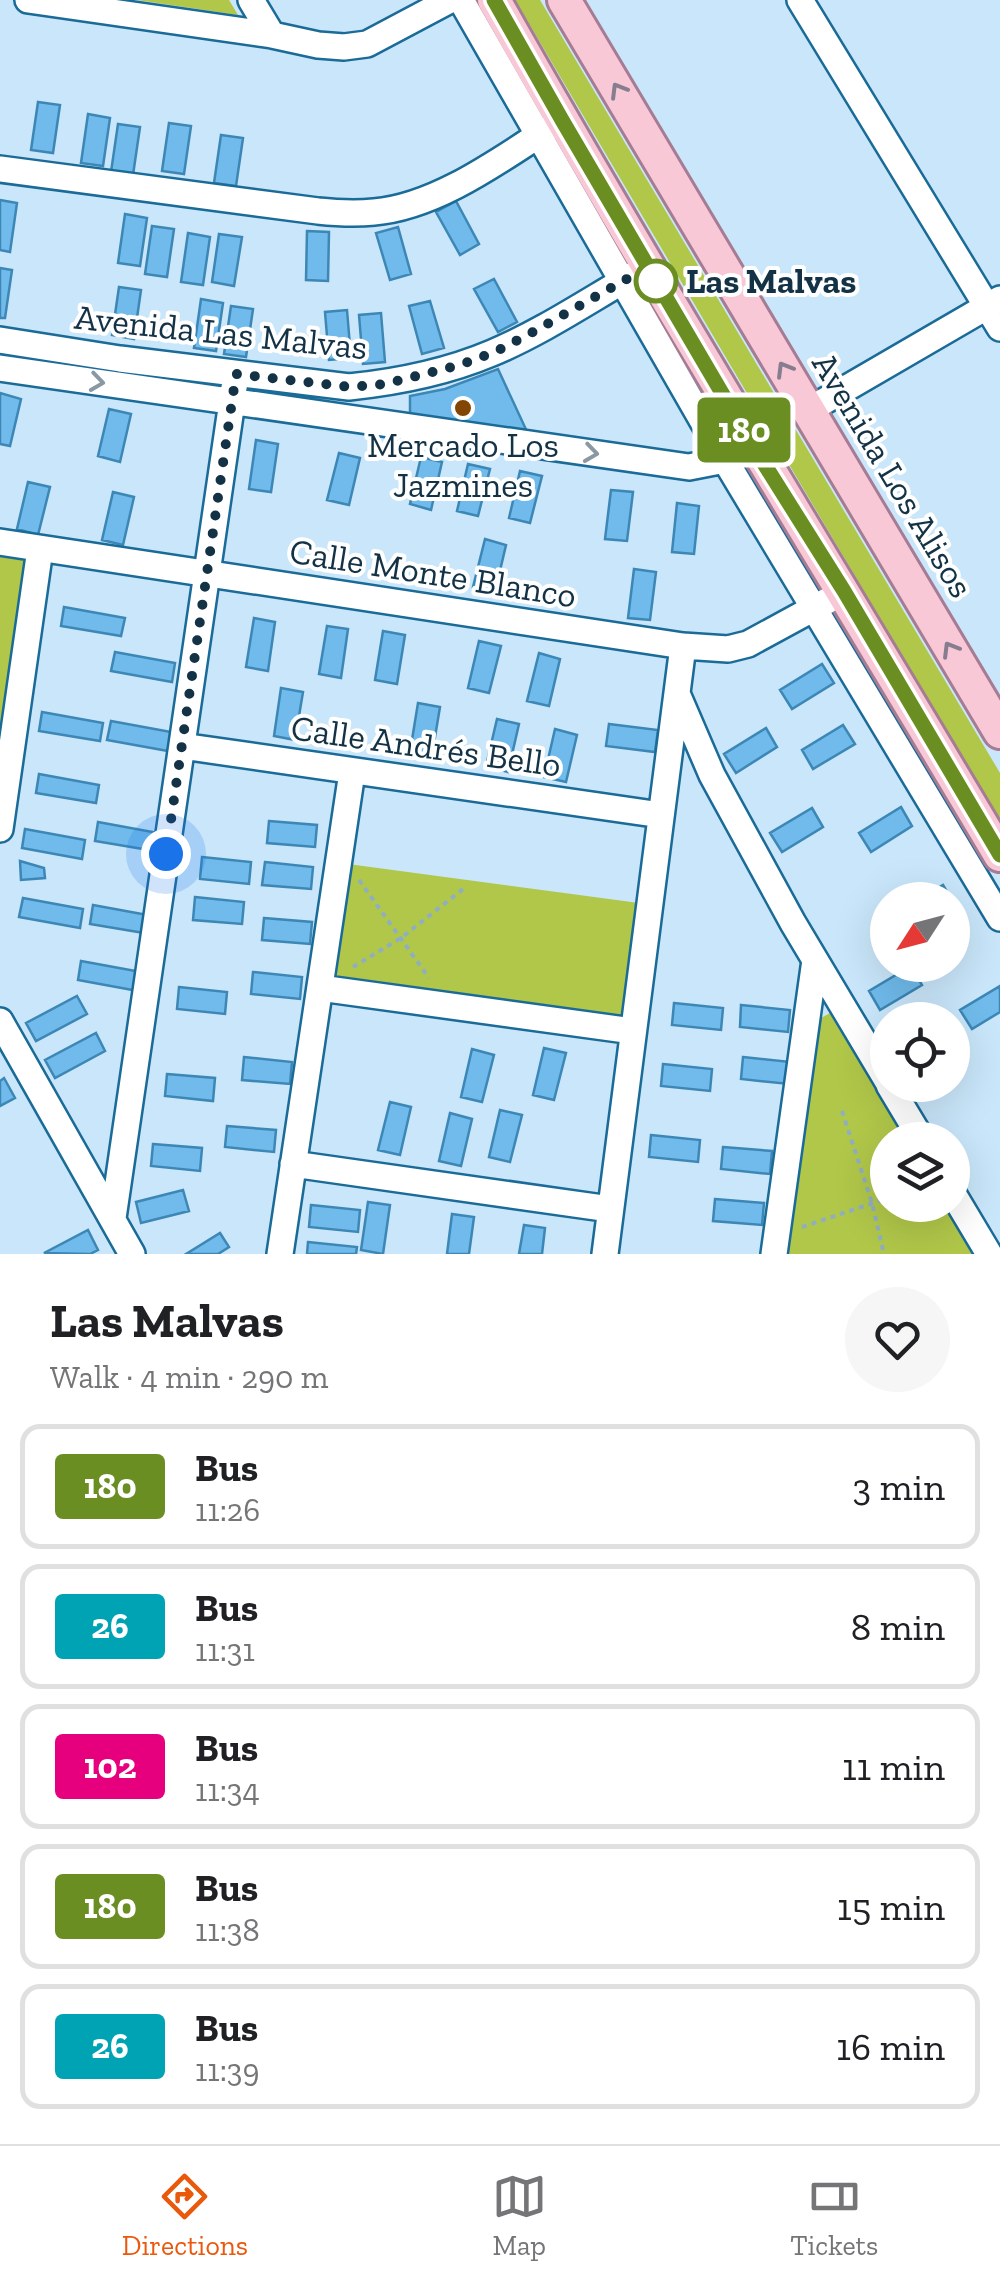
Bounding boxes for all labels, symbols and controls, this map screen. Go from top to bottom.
one-way arrow [611,83,630,101]
marker: Las Malvas [635,260,677,302]
place label: Las Malvas [686,260,856,302]
street label: Avenida Las Malvas [72,296,370,368]
street label: Avenida Los Alisos [803,345,983,605]
one-way arrow [777,362,796,380]
one-way arrow [88,370,105,391]
marker: Mercado Los Jazmines [452,397,474,419]
line badge: 180 [686,398,802,462]
text: 180 [717,409,771,451]
place label: Mercado Los Jazmines [367,424,559,506]
one-way arrow [583,442,600,463]
street label: Calle Monte Blanco [287,530,579,616]
one-way arrow [943,642,962,660]
street label: Calle Andrés Bello [288,706,564,786]
your location [141,829,191,879]
north arrow [870,882,970,982]
map controls [870,882,970,1222]
button: locate [870,1002,970,1102]
button: layers [870,1122,970,1222]
button: heart [845,1287,950,1392]
text: Las Malvas [50,1292,284,1349]
text: Walk · 4 min · 290 m [50,1358,328,1396]
text: Bus [195,1445,258,1491]
text: 3 min [853,1464,945,1510]
text: 180 [83,1465,137,1507]
text: 11:26 [195,1491,260,1529]
text: Bus [195,1585,258,1631]
text: 8 min [851,1604,945,1650]
text: 26 [91,1605,129,1647]
text: 11:31 [195,1631,255,1669]
text: Bus [195,1725,258,1771]
text: 11 min [842,1744,945,1790]
text: 102 [83,1745,137,1787]
text: 11:34 [195,1771,260,1809]
text: Bus [195,1865,258,1911]
text: 15 min [837,1884,945,1930]
text: 180 [83,1885,137,1927]
text: 11:38 [195,1911,260,1949]
text: Bus [195,2005,258,2051]
text: 16 min [836,2024,945,2070]
text: 26 [91,2025,129,2067]
text: 11:39 [195,2051,259,2089]
tab: Directions [122,2169,248,2262]
tab: Map [492,2169,547,2262]
tab: Tickets [790,2169,878,2262]

